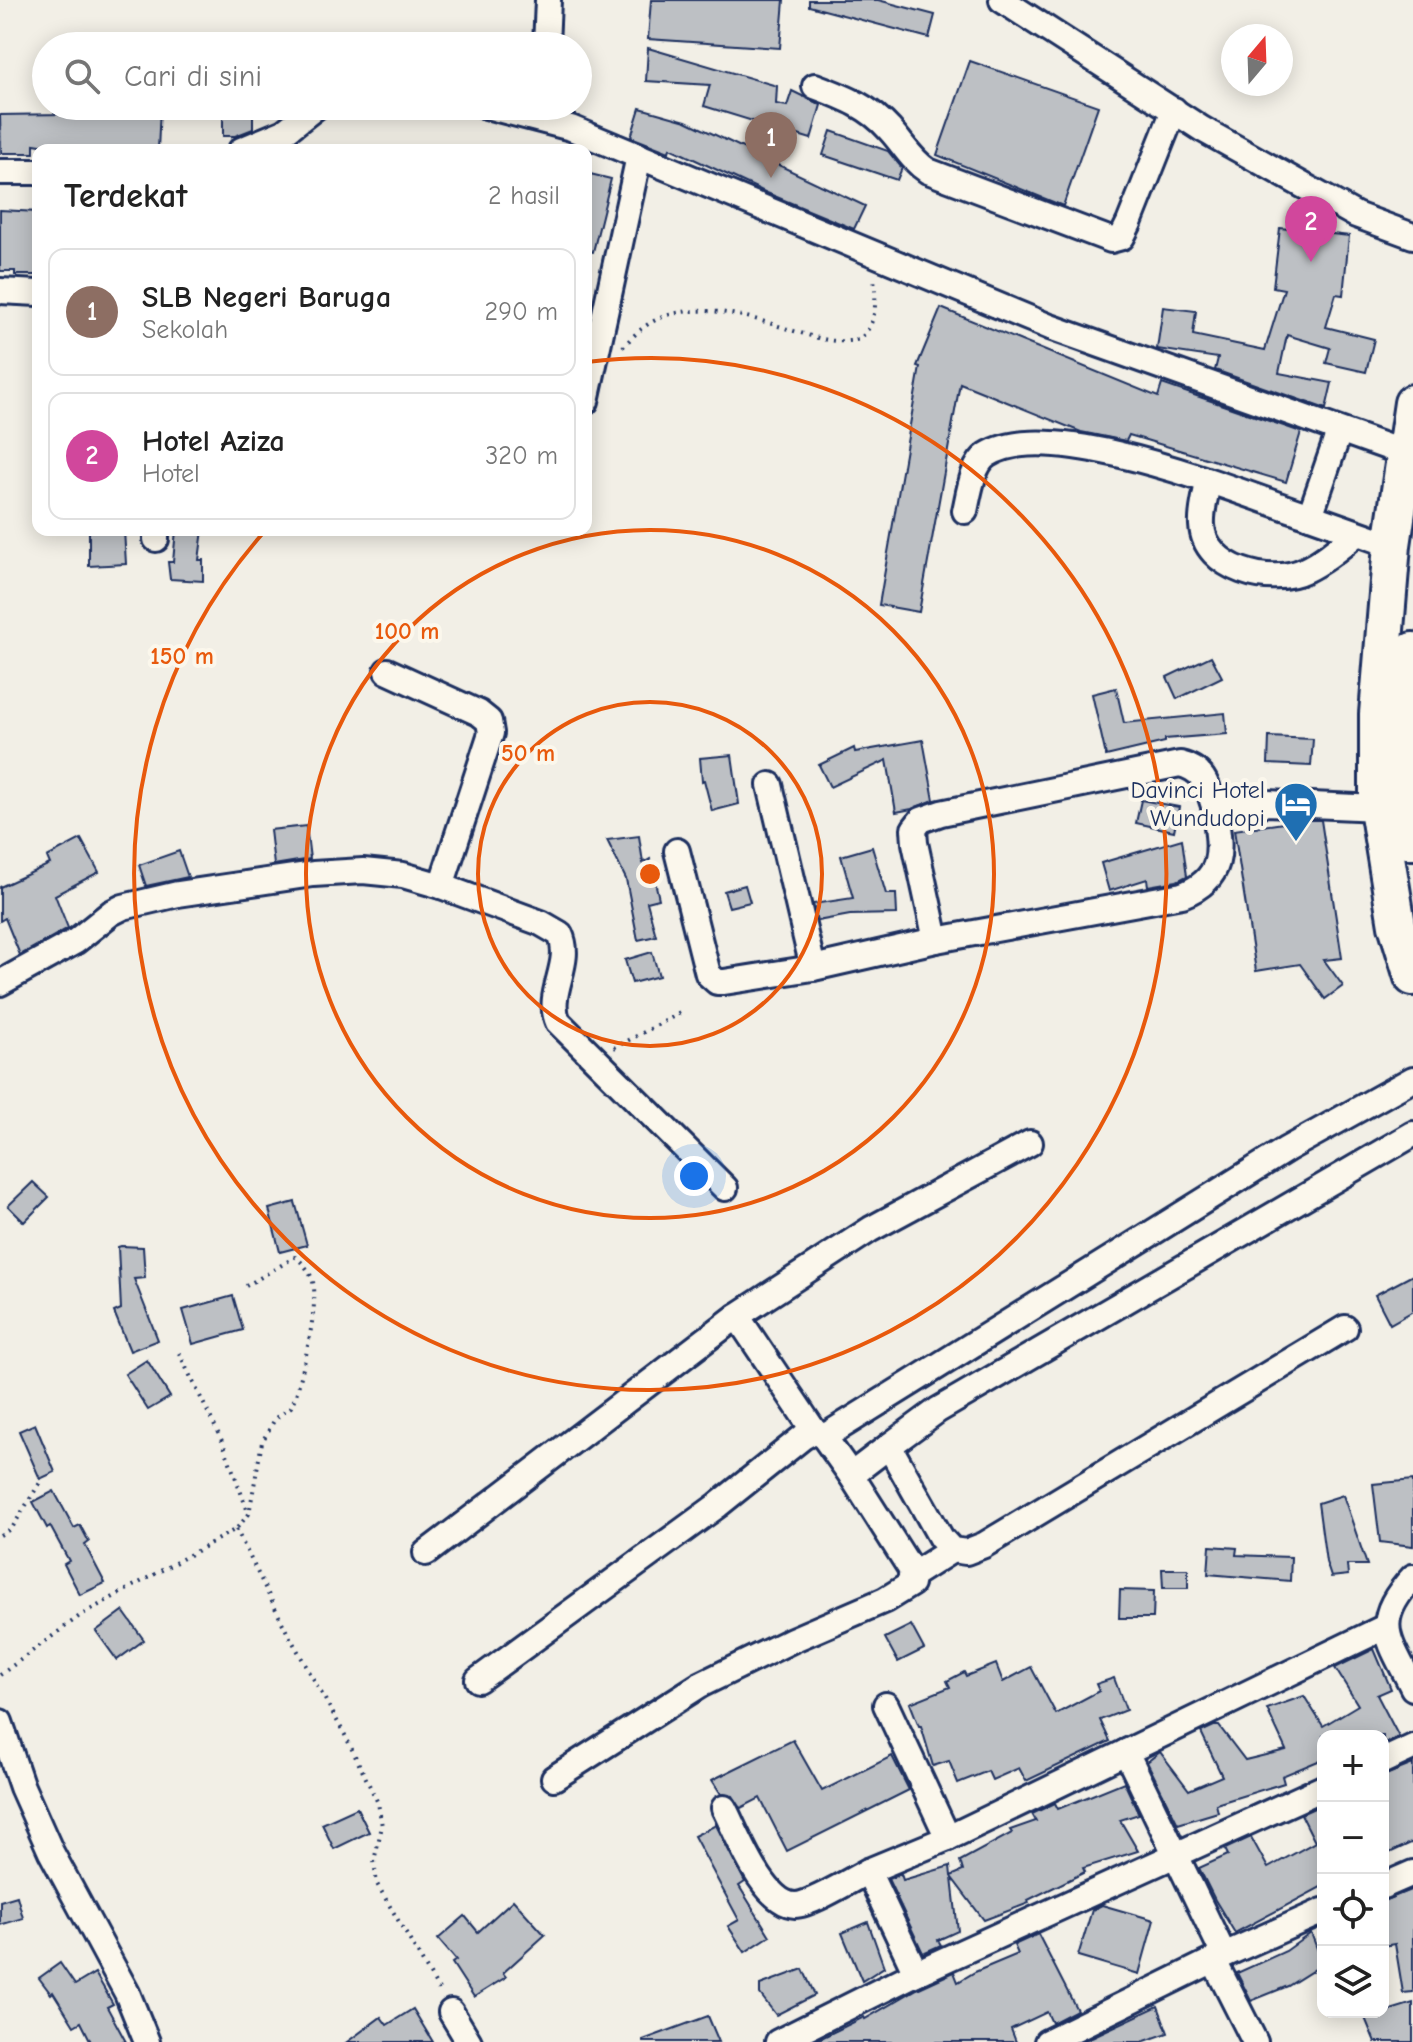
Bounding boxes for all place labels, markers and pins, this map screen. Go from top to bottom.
pin: 1 [745,112,797,178]
pin: 2 [1285,196,1337,262]
place label: Davinci Hotel Wundudopi [1130,776,1265,832]
hotel icon: Davinci Hotel Wundudopi [1272,780,1320,843]
centre of rings [636,860,664,888]

